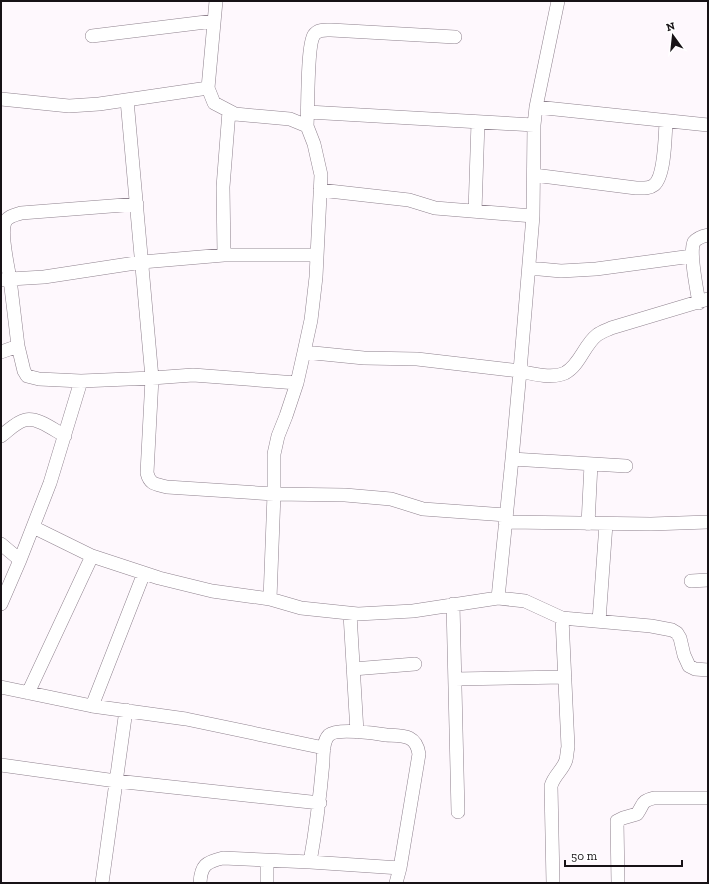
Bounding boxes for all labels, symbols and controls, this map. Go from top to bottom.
north arrow [653,16,693,56]
text: N [665,19,677,34]
scale bar [565,842,682,868]
text: 50 m [571,849,598,863]

